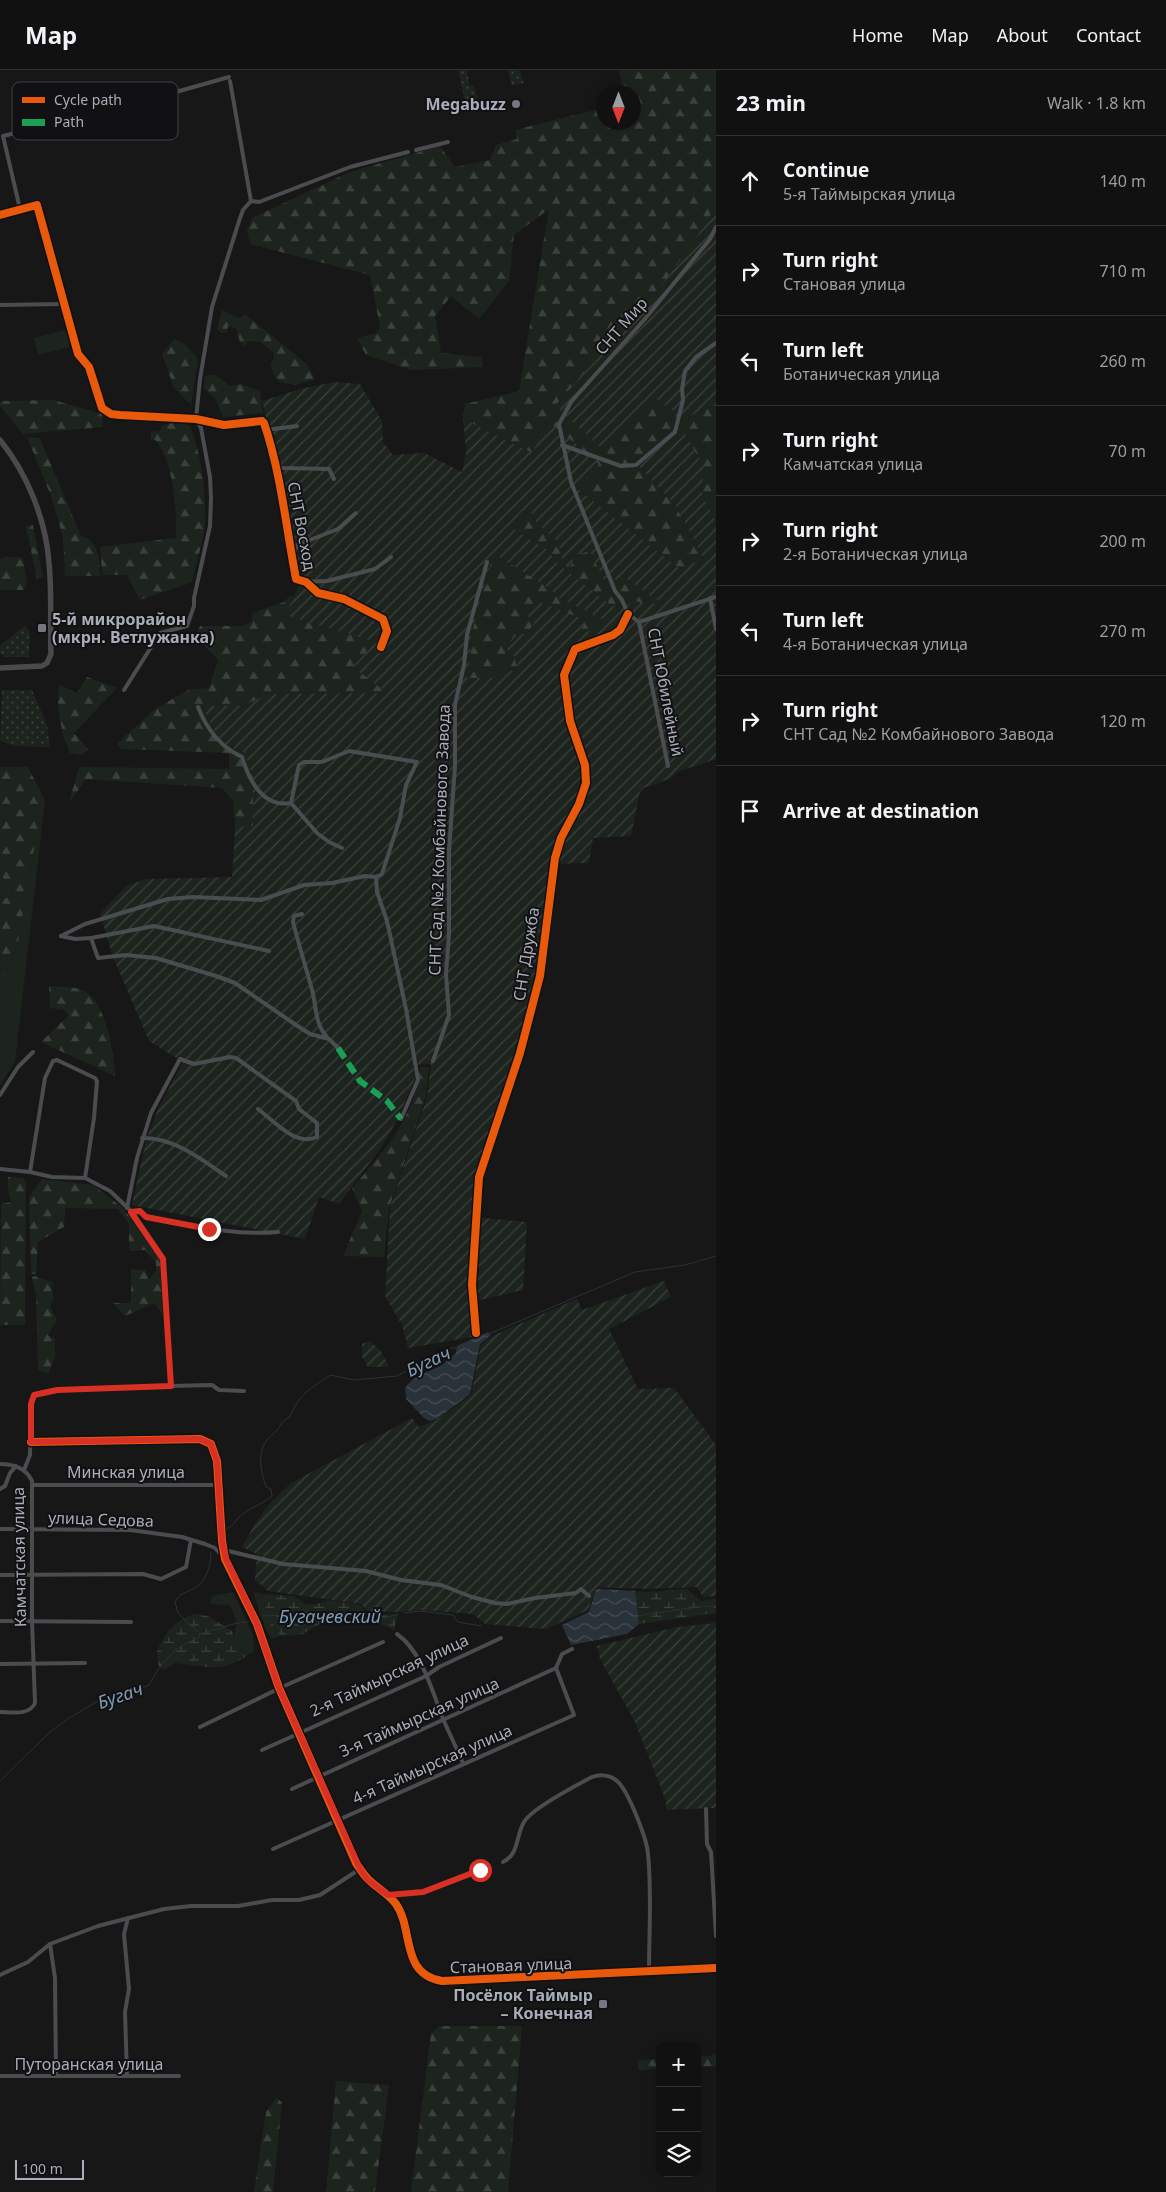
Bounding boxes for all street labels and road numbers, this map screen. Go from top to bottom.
street label: СНТ Мир [590,293,652,359]
street label: СНТ Восход [283,480,321,572]
street label: СНТ Юбилейный [643,626,689,758]
street label: СНТ Сад №2 Комбайнового Завода [423,704,455,976]
street label: СНТ Дружба [508,905,544,1003]
street label: Минская улица [67,1461,185,1483]
street label: Камчатская улица [7,1487,31,1627]
street label: улица Седова [48,1506,154,1532]
street label: 2-я Таймырская улица [306,1629,472,1721]
street label: 3-я Таймырская улица [336,1672,502,1762]
street label: 4-я Таймырская улица [349,1719,515,1809]
street label: Становая улица [449,1952,573,1978]
street label: Путоранская улица [15,2053,163,2075]

